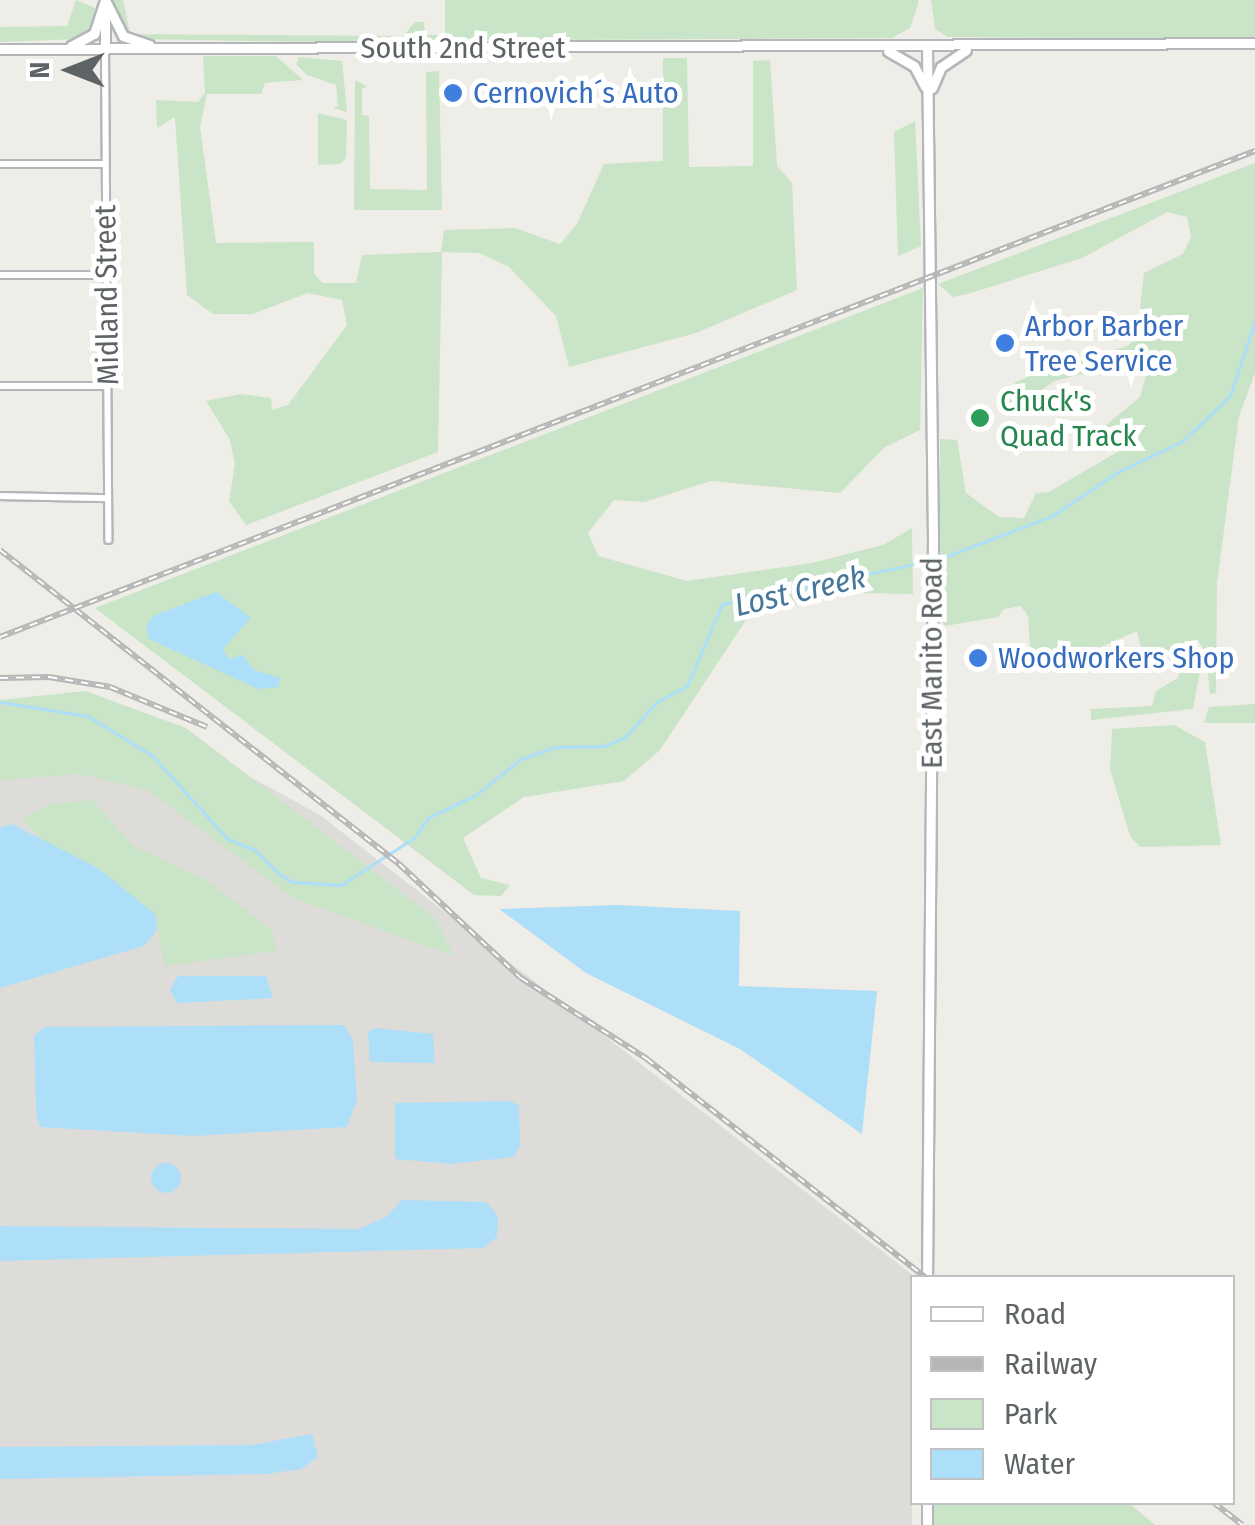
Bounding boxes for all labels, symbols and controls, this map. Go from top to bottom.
north arrow [20,20,120,120]
street label: South 2nd Street [361,30,565,66]
text: N [23,62,56,78]
place label: Cernovich´s Auto [473,75,679,111]
marker: Cernovich´s Auto [442,82,464,104]
street label: Midland Street [87,205,127,385]
place label: Arbor Barber Tree Service [1025,308,1183,378]
marker: Arbor Barber Tree Service [994,332,1016,354]
place label: Chuck's Quad Track [1000,383,1136,454]
marker: Chuck's Quad Track [969,407,991,429]
water label: Lost Creek [731,557,869,625]
street label: East Manito Road [914,557,950,769]
place label: Woodworkers Shop [998,640,1235,676]
marker: Woodworkers Shop [967,647,989,669]
legend [910,1275,1235,1505]
text: Road [1004,1296,1066,1332]
text: Railway [1004,1346,1097,1382]
text: Park [1004,1396,1057,1432]
text: Water [1004,1446,1075,1482]

